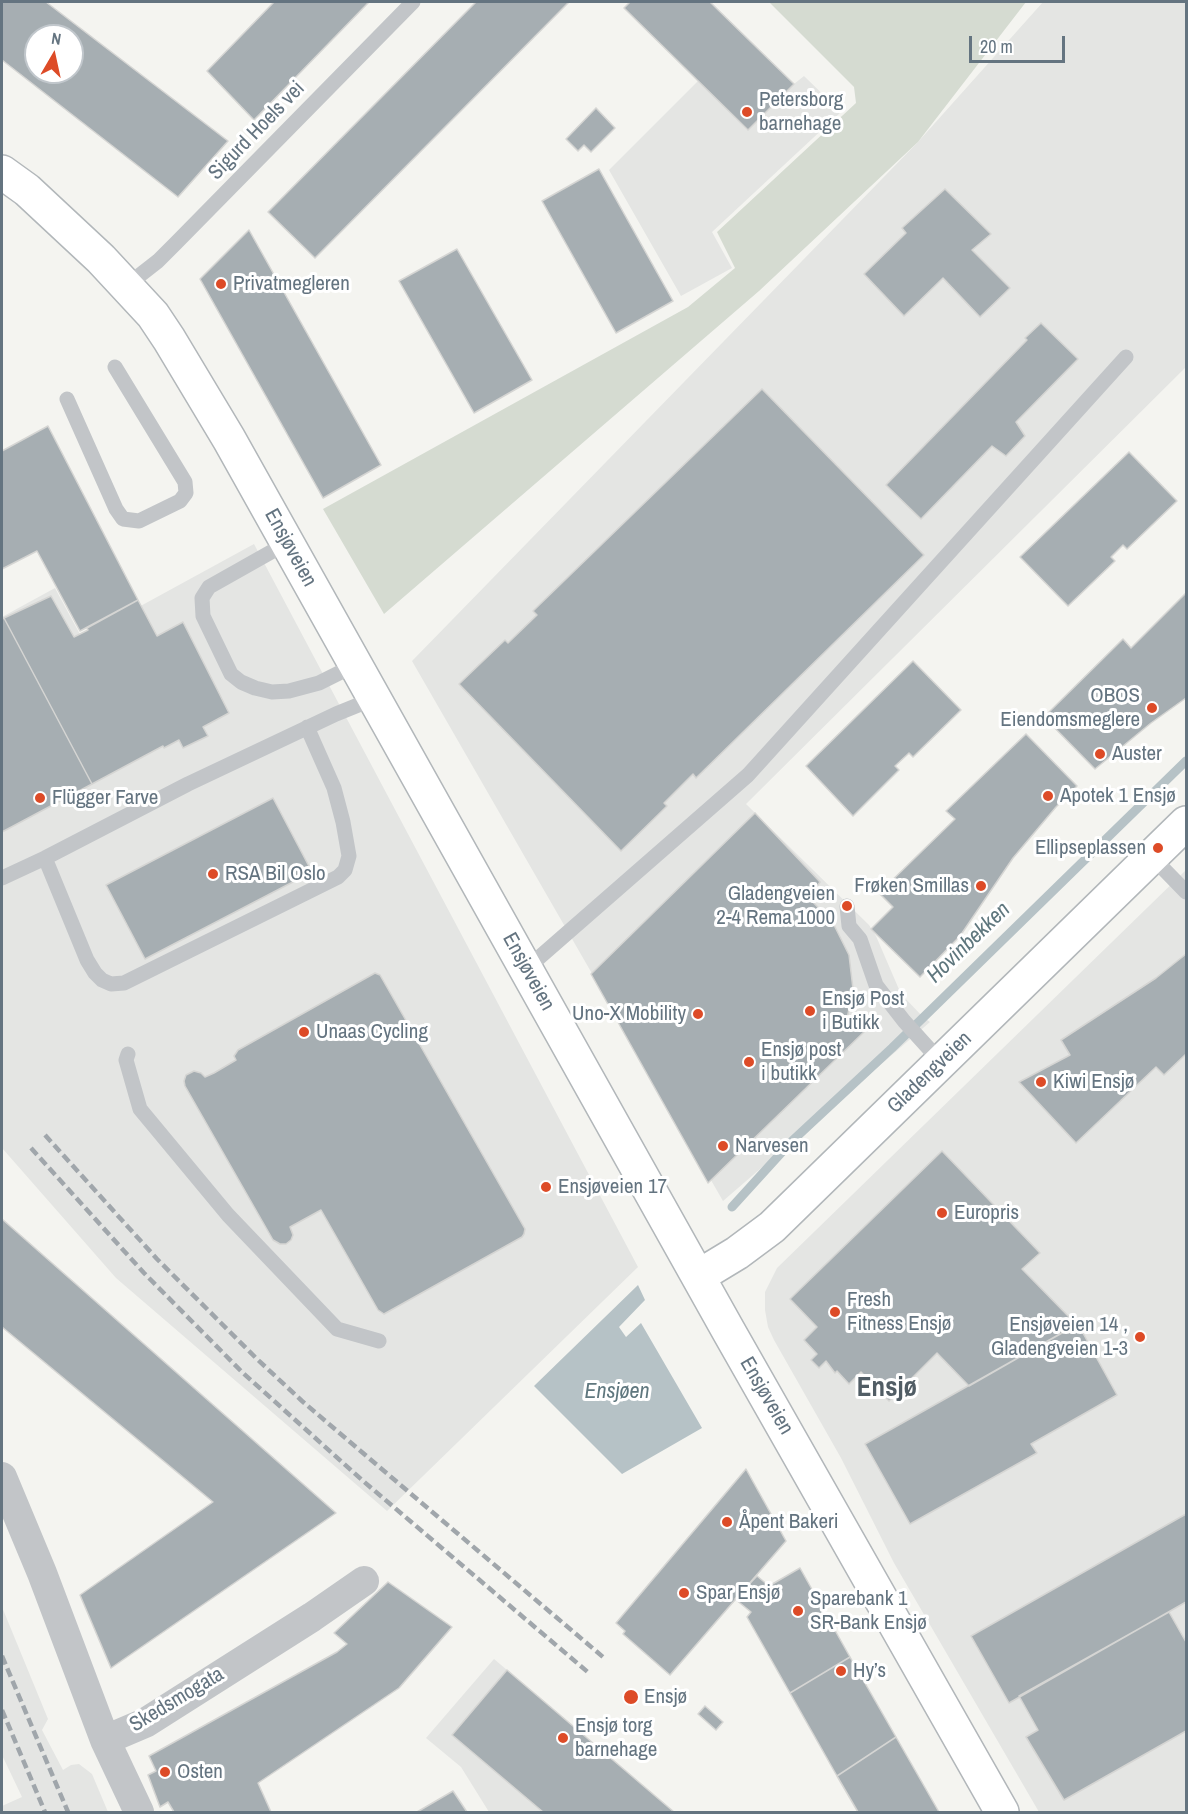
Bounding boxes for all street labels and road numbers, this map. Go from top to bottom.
street label: Sigurd Hoels vei [204,76,310,186]
street label: Ensjøveien [258,505,322,591]
street label: Ensjøveien [496,929,560,1015]
street label: Gladengveien [883,1027,977,1119]
street label: Ensjøveien [734,1353,798,1439]
street label: Skedsmogata [125,1662,229,1738]

